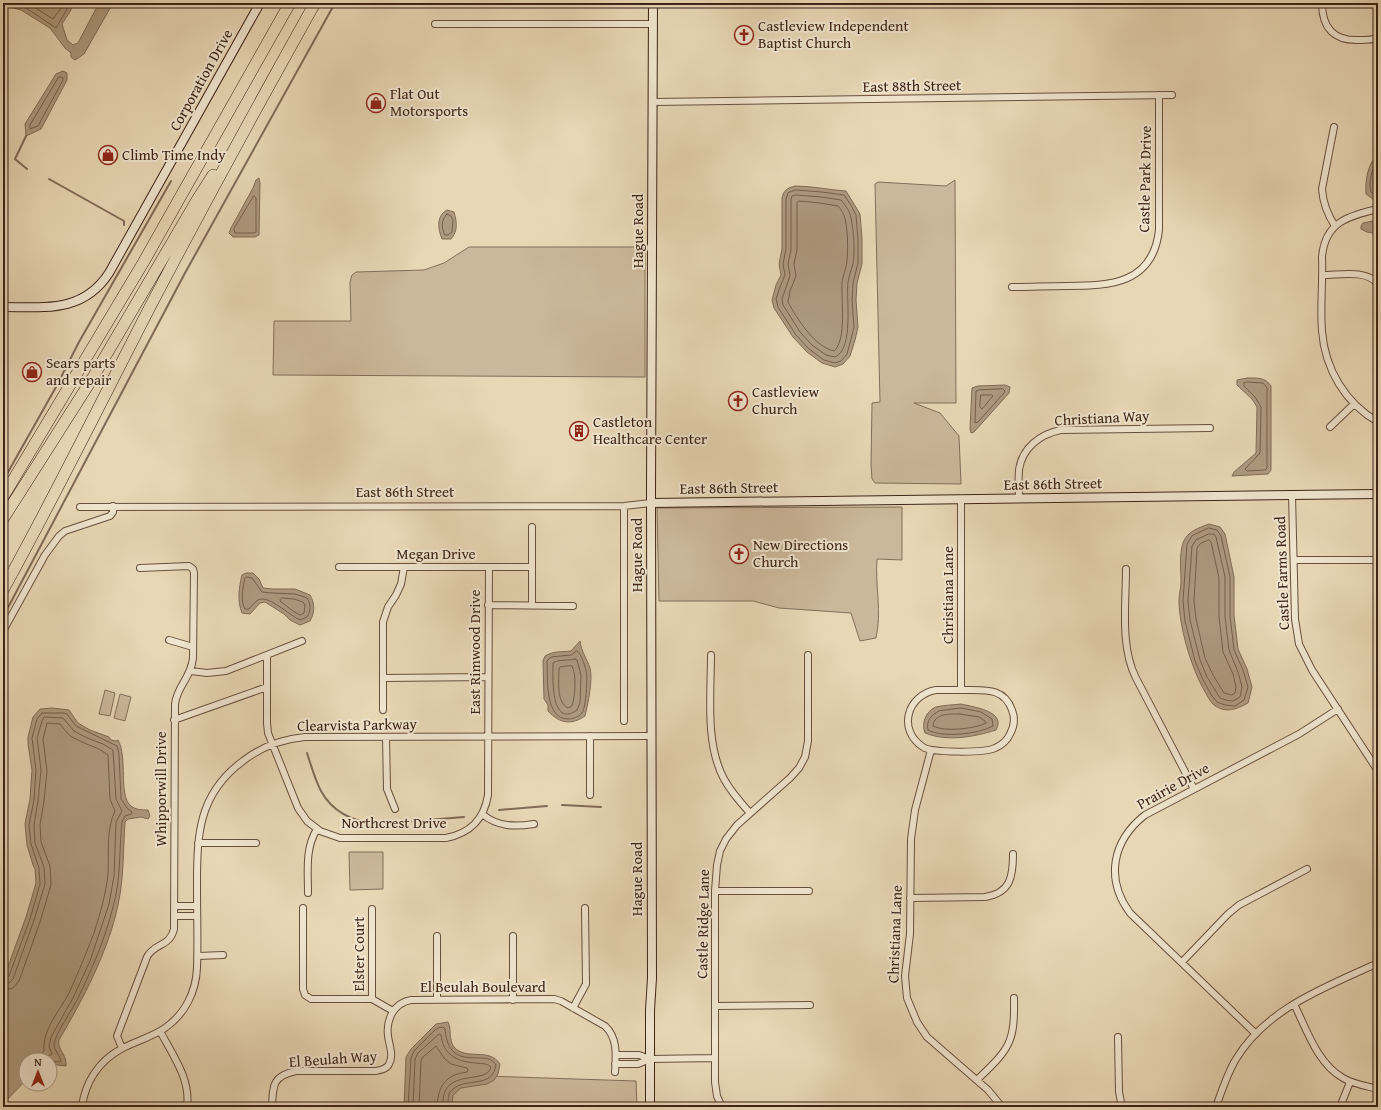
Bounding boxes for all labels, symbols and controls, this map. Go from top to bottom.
place label: Castleview Independent Baptist Church [758,15,910,53]
church icon: Castleview Independent Baptist Church [733,24,755,46]
street label: Corporation Drive [164,25,237,134]
street label: East 88th Street [862,74,962,97]
place label: Flat Out Motorsports [390,83,468,121]
shop icon: Flat Out Motorsports [365,92,387,114]
street label: Castle Park Drive [1133,125,1156,233]
shop icon: Climb Time Indy [97,144,119,166]
place label: Climb Time Indy [122,144,226,165]
street label: Hague Road [627,194,648,268]
place label: Sears parts and repair [46,352,116,390]
shop icon: Sears parts and repair [21,361,43,383]
place label: Castleview Church [752,381,819,419]
church icon: Castleview Church [727,390,749,412]
street label: Christiana Way [1054,404,1151,430]
place label: Castleton Healthcare Center [593,411,707,449]
building icon: Castleton Healthcare Center [568,420,590,442]
street label: East 86th Street [1003,472,1103,495]
street label: East 86th Street [679,476,779,499]
street label: East 86th Street [356,481,455,502]
street label: Castle Farms Road [1269,516,1294,630]
street label: Hague Road [626,518,647,592]
place label: New Directions Church [753,534,848,572]
street label: Megan Drive [396,543,476,564]
church icon: New Directions Church [728,543,750,565]
street label: Christiana Lane [937,546,958,644]
street label: East Rimwood Drive [464,589,485,715]
street label: Clearvista Parkway [297,713,418,736]
street label: Whipporwill Drive [150,731,171,847]
street label: Prairie Drive [1133,757,1213,814]
street label: Northcrest Drive [341,812,447,833]
street label: Hague Road [626,842,647,916]
street label: Castle Ridge Lane [691,869,714,979]
street label: Christiana Lane [882,885,907,983]
street label: Elster Court [348,916,369,991]
street label: El Beulah Boulevard [420,976,546,997]
street label: El Beulah Way [288,1045,378,1072]
north arrow [18,1052,58,1092]
text: N [34,1054,42,1070]

